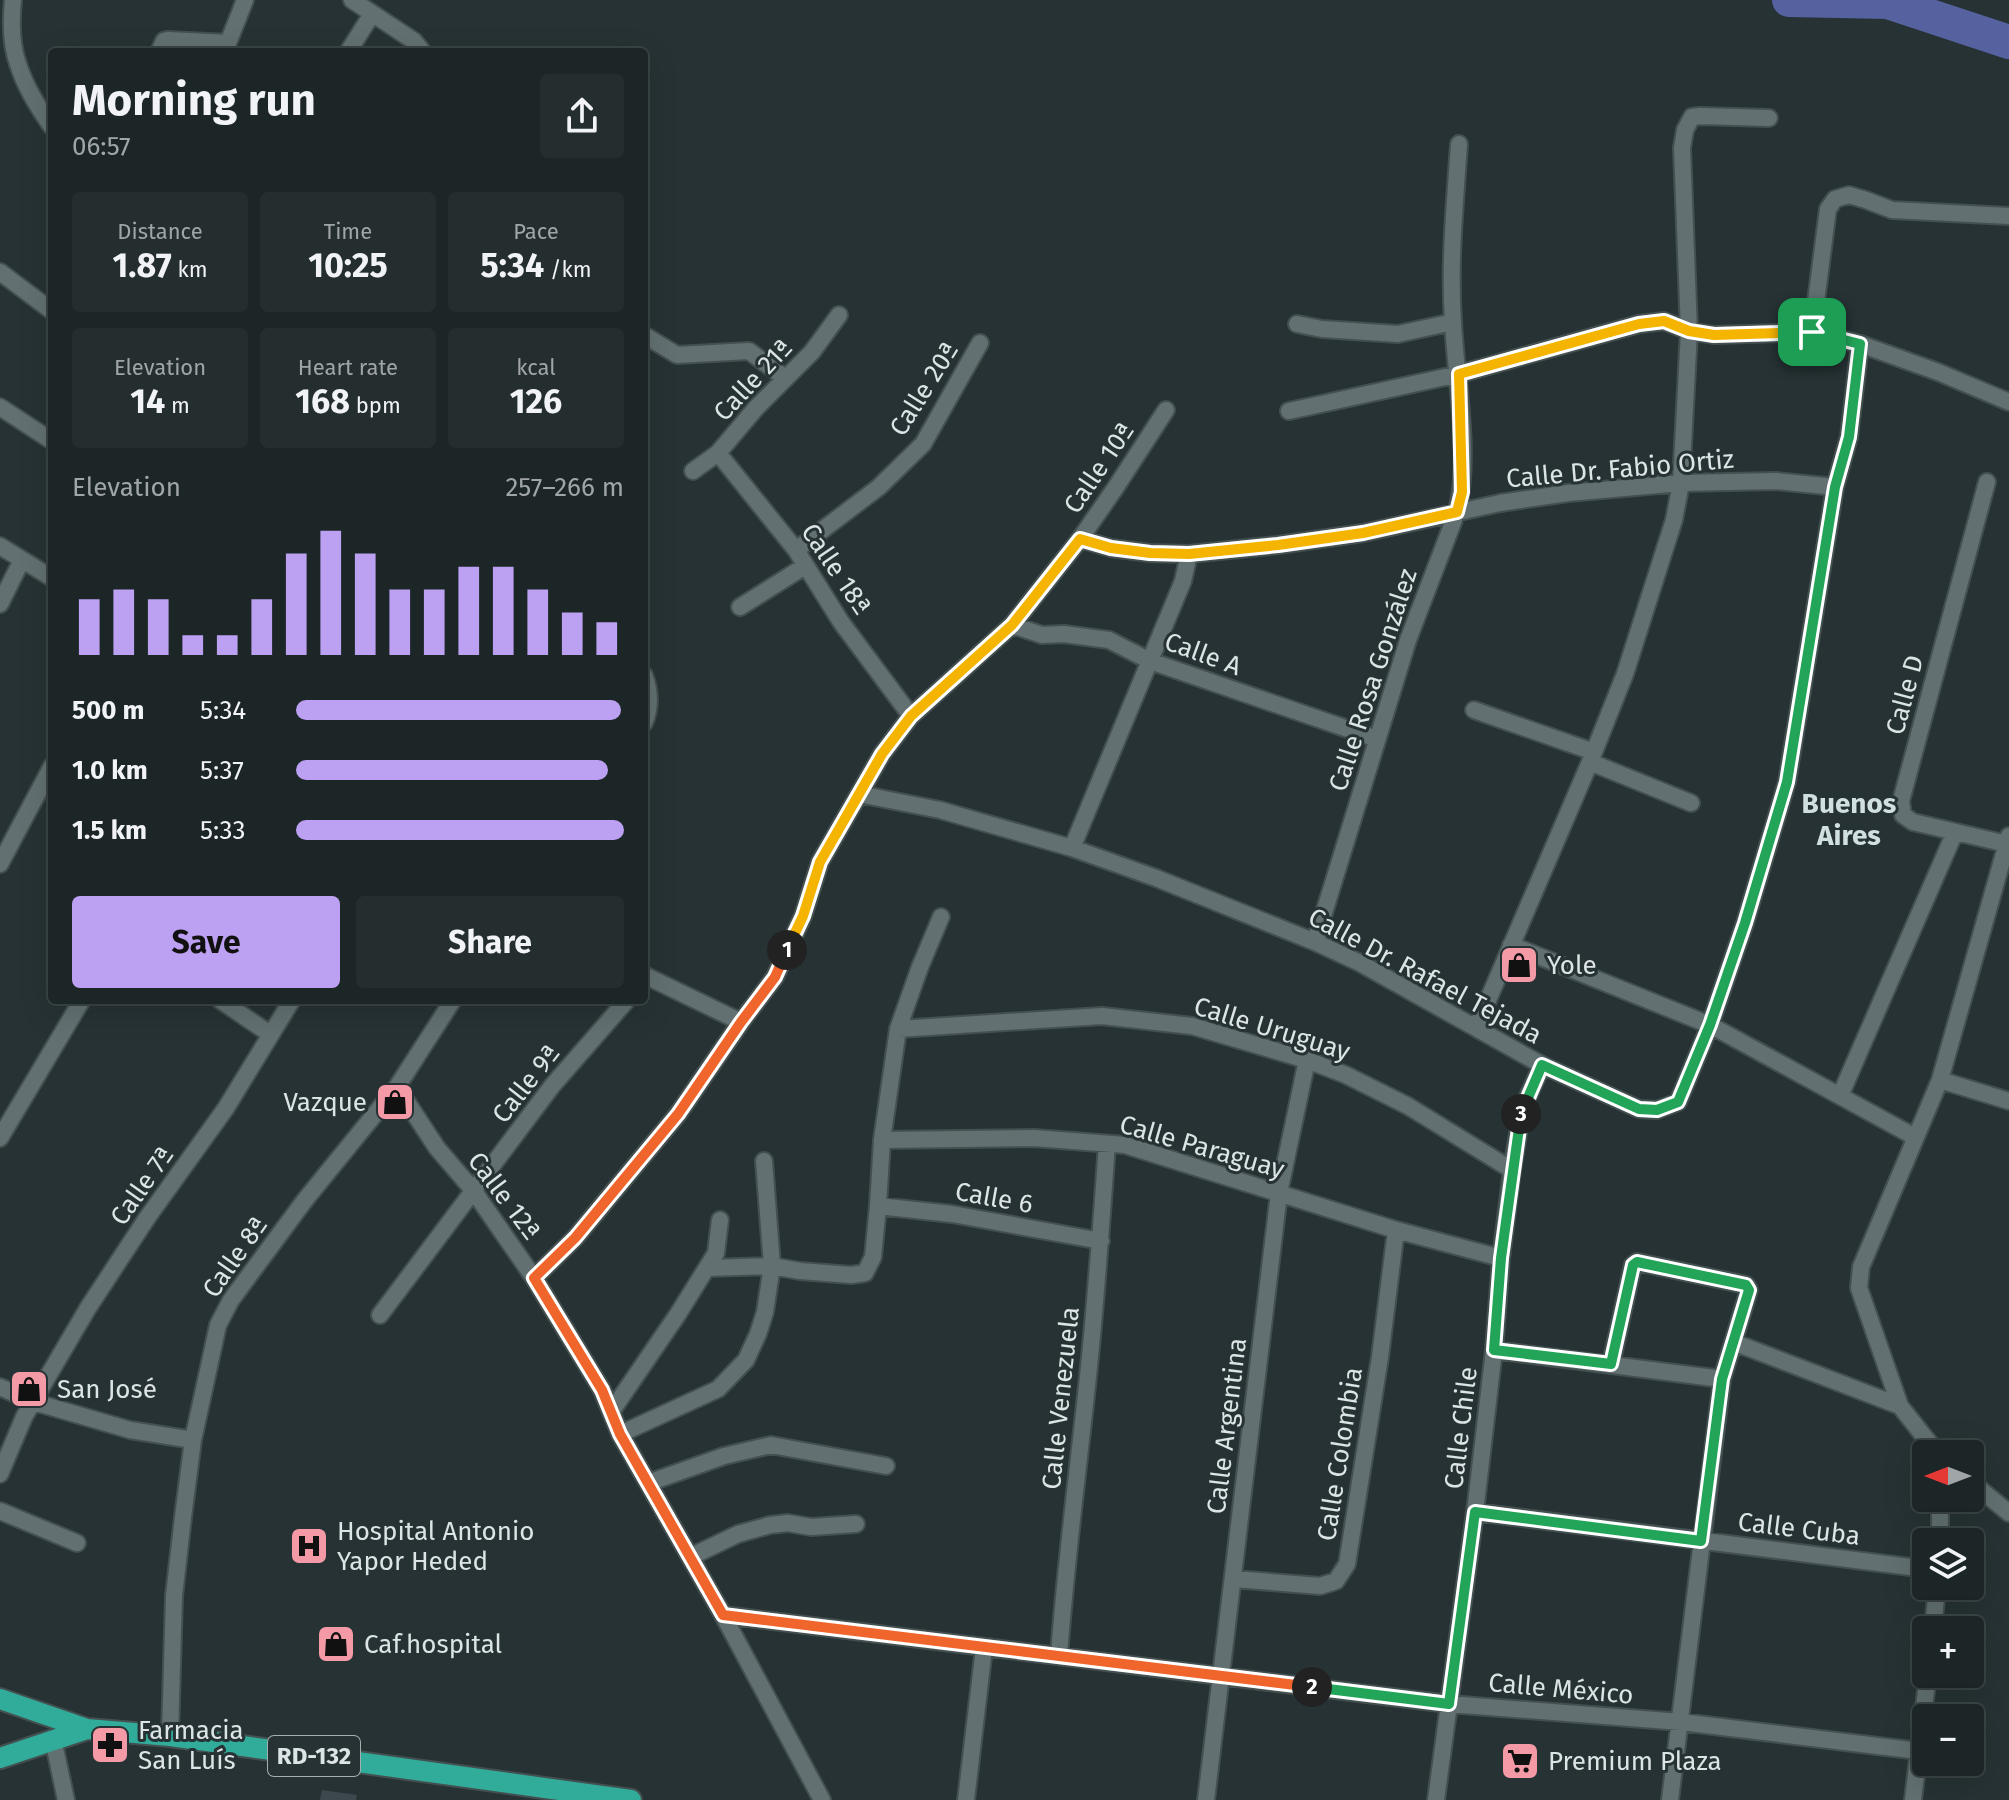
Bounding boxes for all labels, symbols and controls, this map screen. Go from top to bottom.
text: Morning run [72,74,316,127]
button: share [540,74,624,158]
text: 06:57 [72,131,131,162]
text: Distance [117,218,203,245]
text: Time [324,218,372,245]
text: Pace [513,218,559,245]
text: 1.87 [112,245,172,286]
text: 10:25 [308,245,388,286]
text: 5:34 [480,245,544,286]
text: km [172,256,208,283]
text: /km [544,256,592,283]
pin [1778,298,1846,366]
icon: arrive [1790,310,1834,354]
street label: Calle 21ª [707,333,799,427]
street label: Calle 20ª [883,336,965,442]
text: Elevation [114,354,206,381]
text: Heart rate [298,354,398,381]
text: kcal [516,354,556,381]
text: 14 [130,381,165,422]
text: 168 [295,381,350,422]
text: 126 [510,381,562,422]
text: m [165,392,190,419]
text: bpm [350,392,401,419]
street label: Calle 10ª [1057,417,1141,519]
street label: Calle Dr. Fabio Ortiz [1505,444,1735,494]
text: Elevation [72,472,181,503]
text: 257–266 m [505,472,624,503]
street label: Calle 18ª [794,518,878,620]
street label: Calle Rosa González [1322,565,1424,795]
street label: Calle A [1160,626,1246,682]
street label: Calle D [1880,652,1930,738]
text: 500 m [72,695,145,726]
text: 5:34 [200,695,246,726]
text: 1.0 km [72,755,148,786]
text: 5:37 [200,755,244,786]
district label: Buenos Aires [1802,787,1896,852]
text: 1.5 km [72,815,147,846]
text: 5:33 [200,815,245,846]
button: Save [72,896,340,988]
button: Share [356,896,624,988]
street label: Calle Dr. Rafael Tejada [1303,901,1547,1051]
pin: 1 [767,930,807,970]
text: 1 [782,936,792,963]
shop icon: Yole [1498,944,1540,986]
place label: Yole [1547,950,1597,981]
street label: Calle Uruguay [1190,991,1354,1068]
street label: Calle 9ª [486,1039,566,1129]
shop icon: Vazque [374,1081,416,1123]
place label: Vazque [283,1087,367,1118]
pin: 3 [1501,1094,1541,1134]
text: 3 [1515,1100,1527,1127]
street label: Calle Paraguay [1116,1109,1288,1185]
street label: Calle 7ª [104,1141,180,1231]
street label: Calle 12ª [461,1146,547,1246]
street label: Calle 6 [953,1176,1035,1220]
street label: Calle 8ª [196,1211,274,1303]
street label: Calle Venezuela [1036,1305,1086,1491]
street label: Calle Argentina [1201,1336,1253,1516]
street label: Calle Colombia [1311,1365,1369,1543]
street label: Calle Chile [1438,1365,1484,1491]
shop icon: San José [8,1368,50,1410]
place label: San José [57,1374,157,1405]
north arrow [1912,1440,1984,1512]
map controls [1912,1440,1984,1776]
street label: Calle Cuba [1736,1506,1862,1552]
place label: Hospital Antonio Yapor Heded [337,1516,534,1577]
hospital icon: Hospital Antonio Yapor Heded [288,1525,330,1567]
button: layers [1912,1528,1984,1600]
button: + [1912,1616,1984,1688]
shop icon: Caf.hospital [315,1623,357,1665]
place label: Caf.hospital [364,1629,503,1660]
pin: 2 [1292,1667,1332,1707]
street label: Calle México [1487,1667,1635,1711]
text: 2 [1306,1673,1318,1700]
button: − [1912,1704,1984,1776]
place label: Farmacia San Luís [138,1715,244,1776]
pharmacy icon: Farmacia San Luís [89,1724,131,1766]
road number: RD-132 [268,1736,360,1776]
supermarket icon: Premium Plaza [1499,1740,1541,1782]
place label: Premium Plaza [1548,1746,1722,1777]

